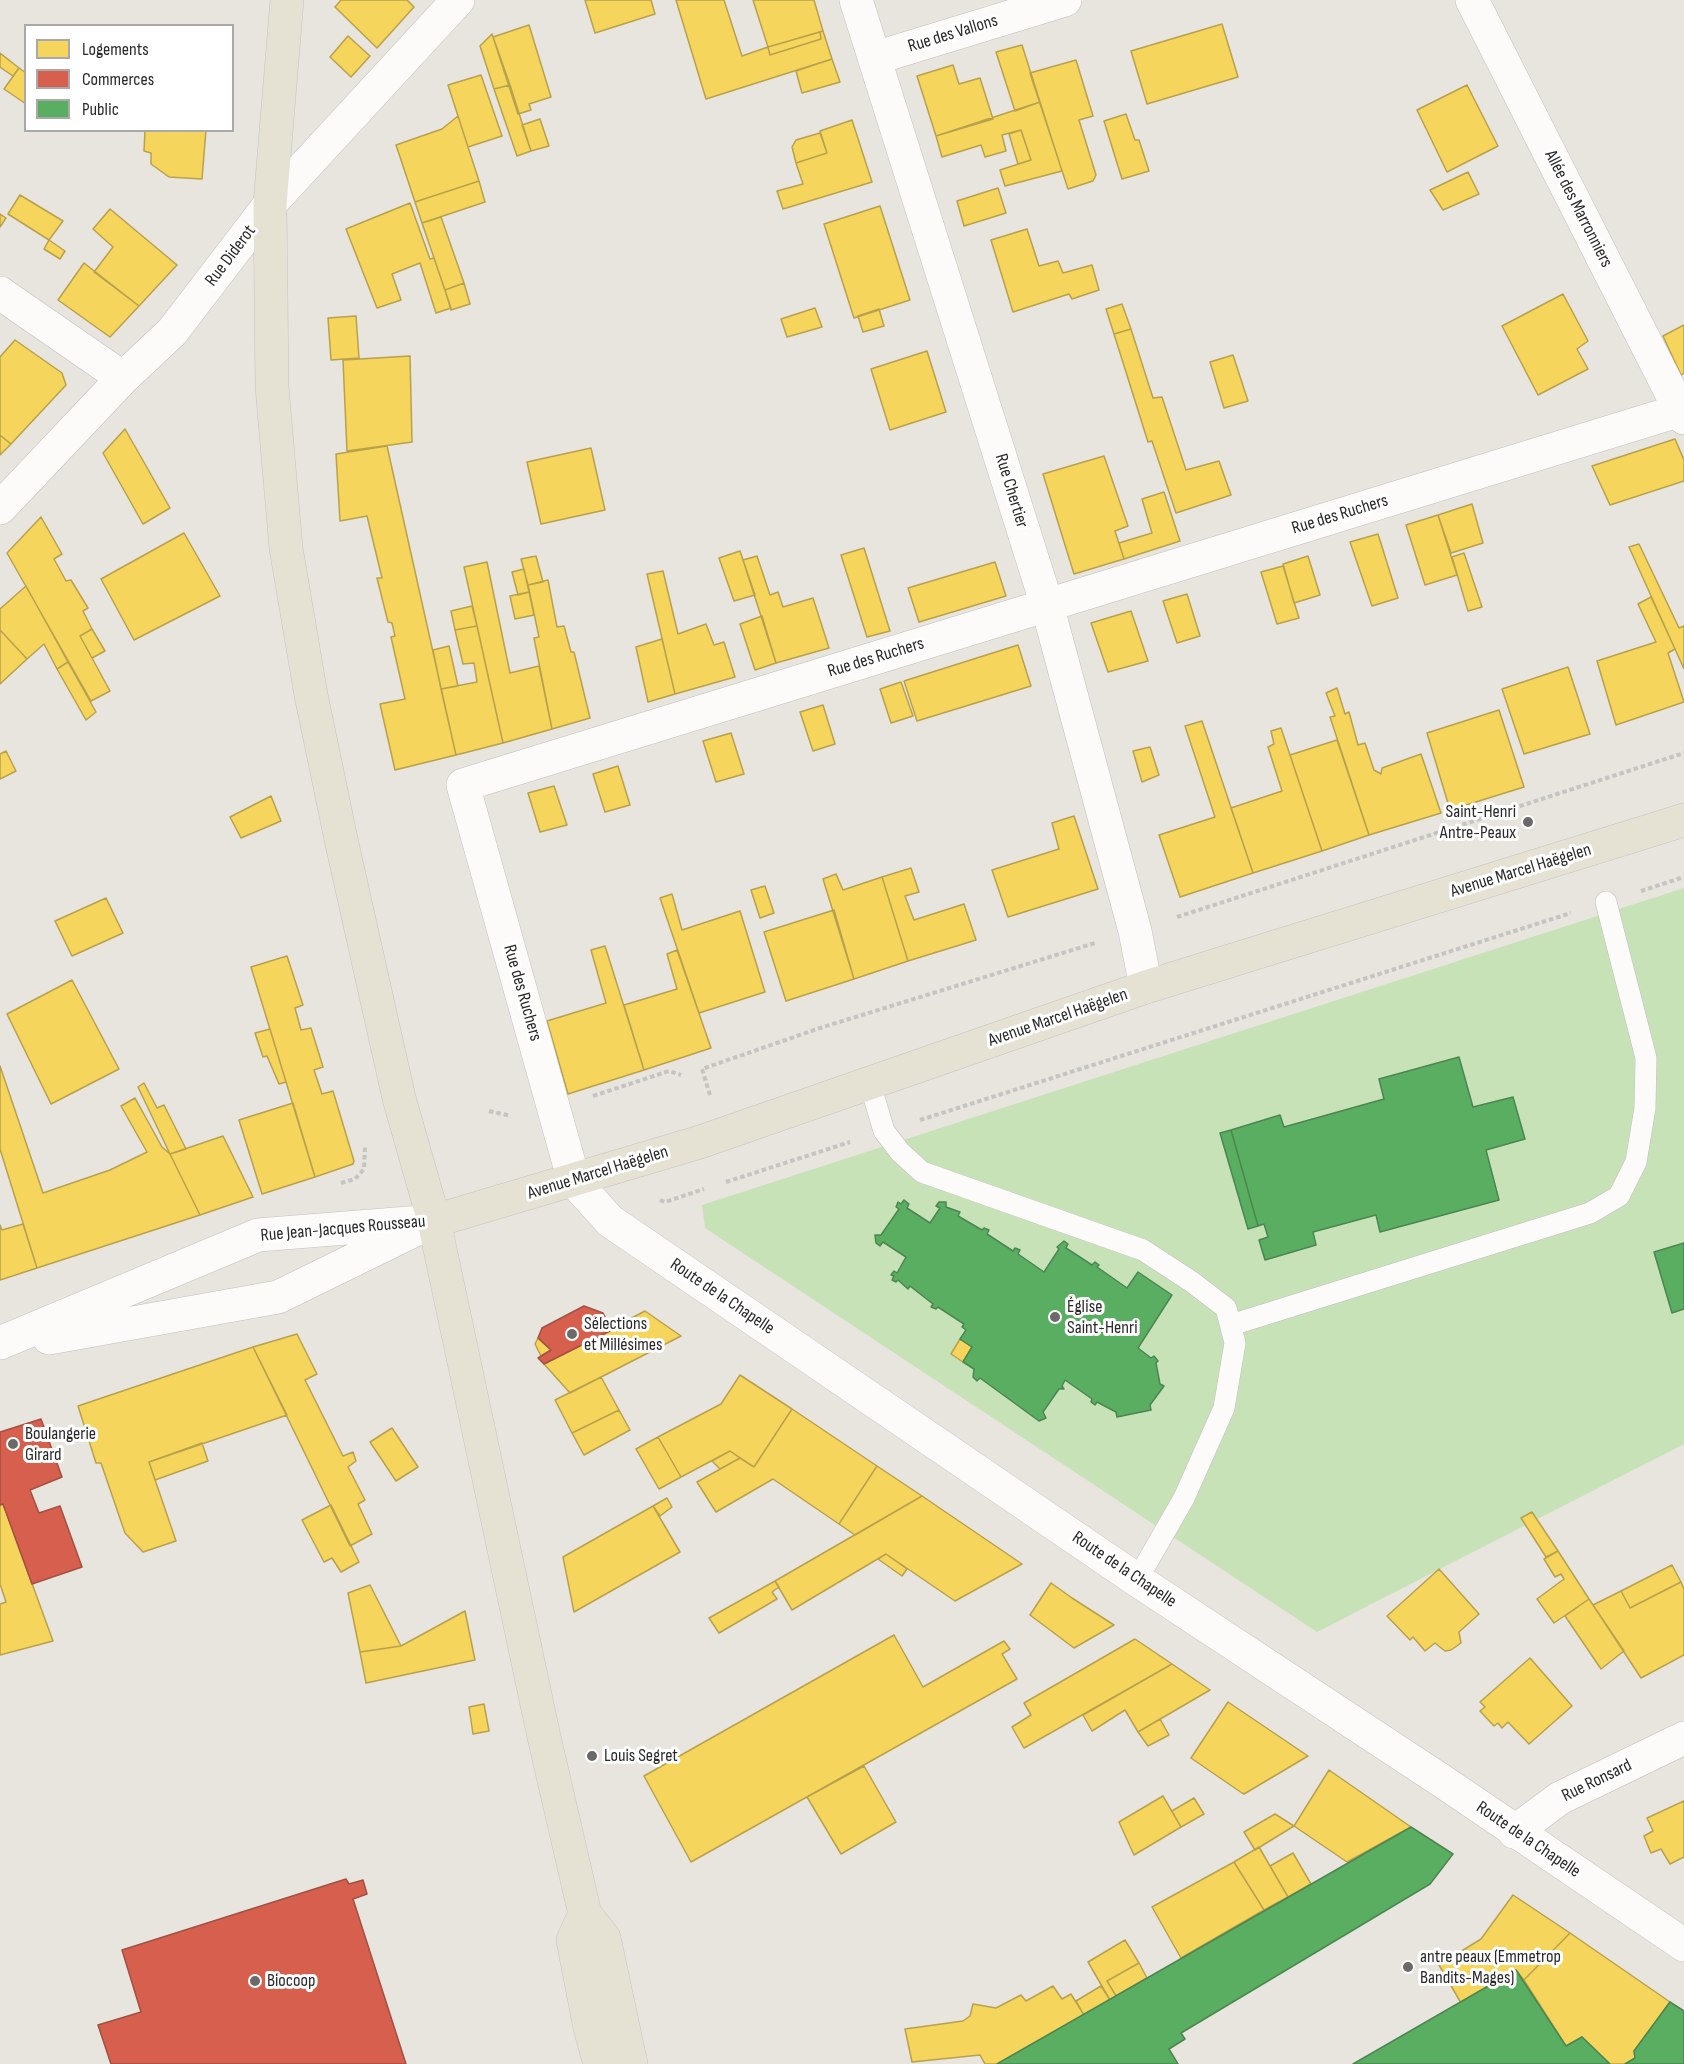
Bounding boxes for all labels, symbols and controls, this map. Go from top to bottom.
street label: Rue des Vallons [905,10,1001,58]
legend [24,24,234,132]
text: Logements [82,39,149,60]
text: Commerces [82,69,154,90]
text: Public [82,99,119,120]
street label: Allée des Marronniers [1539,147,1617,271]
street label: Rue Diderot [201,221,261,291]
street label: Rue Chertier [990,451,1032,531]
street label: Rue des Ruchers [1289,490,1391,540]
street label: Rue des Ruchers [825,633,927,683]
place label: Saint-Henri Antre-Peaux [1440,801,1516,844]
marker: Saint-Henri Antre-Peaux [1521,815,1535,829]
street label: Avenue Marcel Haëgelen [1448,839,1594,903]
street label: Rue des Ruchers [498,942,546,1044]
street label: Avenue Marcel Haëgelen [986,984,1130,1052]
street label: Avenue Marcel Haëgelen [525,1141,671,1205]
street label: Rue Jean-Jacques Rousseau [260,1211,426,1247]
street label: Route de la Chapelle [666,1254,778,1340]
place label: Église Saint-Henri [1067,1296,1138,1338]
marker: Église Saint-Henri [1048,1310,1062,1324]
place label: Sélections et Millésimes [584,1313,663,1356]
marker: Sélections et Millésimes [565,1327,579,1341]
place label: Boulangerie Girard [25,1423,96,1466]
marker: Boulangerie Girard [6,1437,20,1451]
street label: Route de la Chapelle [1068,1527,1180,1613]
place label: Louis Segret [604,1745,678,1767]
marker: Louis Segret [585,1749,599,1763]
street label: Rue Ronsard [1559,1755,1635,1807]
street label: Route de la Chapelle [1472,1797,1584,1883]
place label: antre peaux (Emmetrop Bandits-Mages) [1420,1946,1561,1988]
marker: antre peaux (Emmetrop Bandits-Mages) [1401,1960,1415,1974]
place label: Biocoop [267,1970,315,1992]
marker: Biocoop [248,1974,262,1988]

